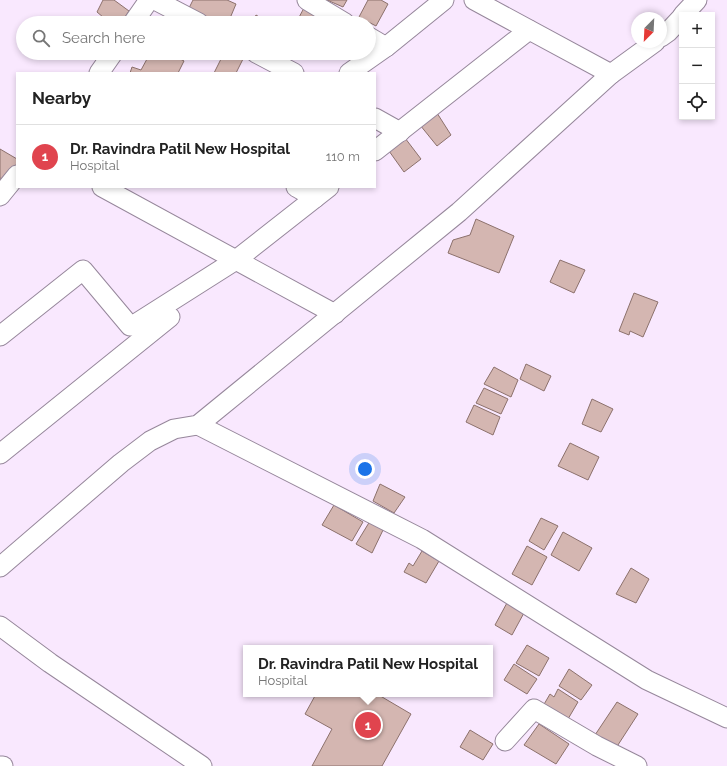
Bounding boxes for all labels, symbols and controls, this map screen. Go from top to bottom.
north arrow [631,12,667,48]
map controls [679,12,715,120]
button: + [679,12,715,48]
search box [16,16,376,60]
icon: search [30,27,52,49]
text: Search here [62,29,145,47]
button: − [679,48,715,84]
button: locate [679,84,715,120]
text: Nearby [32,88,91,108]
text: Dr. Ravindra Patil New Hospital [70,140,290,158]
text: 1 [42,149,48,164]
text: 110 m [326,149,360,164]
text: Hospital [70,158,119,173]
your location [355,459,375,479]
popup [243,645,493,697]
text: Dr. Ravindra Patil New Hospital [258,655,478,673]
text: Hospital [258,673,307,688]
pin: 1 [355,710,381,740]

